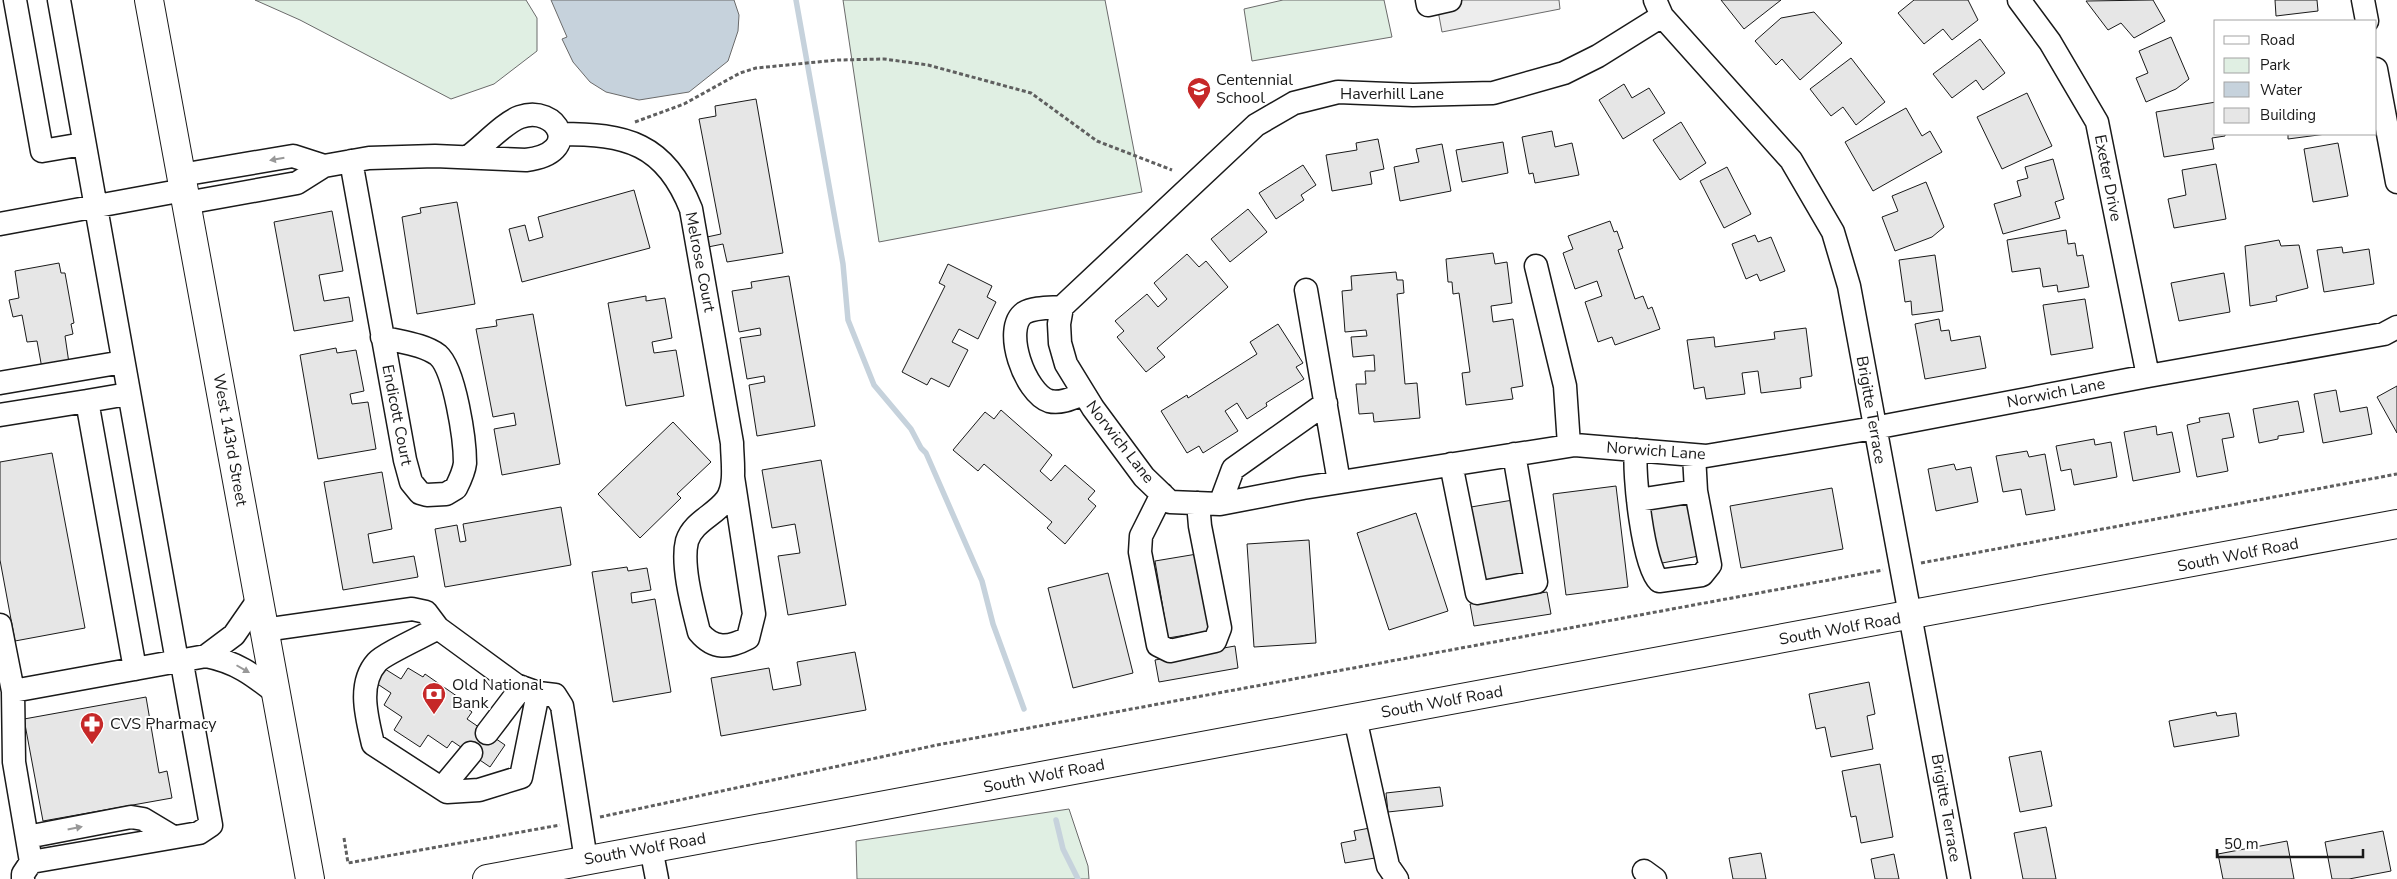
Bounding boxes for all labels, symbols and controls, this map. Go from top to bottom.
legend [2214,20,2377,135]
text: Road [2260,30,2295,50]
text: Park [2260,55,2290,75]
place label: Centennial School [1216,69,1293,109]
school or university icon: Centennial School [1186,76,1212,110]
text: Water [2260,80,2303,100]
street label: Haverhill Lane [1340,83,1444,105]
text: Building [2260,105,2316,125]
street label: Exeter Drive [2089,133,2127,223]
one-way arrow [269,155,285,163]
street label: Melrose Court [680,210,721,314]
street label: Brigitte Terrace [1851,354,1891,466]
street label: Endicott Court [376,363,418,468]
street label: West 143rd Street [208,372,253,508]
street label: Norwich Lane [2005,373,2107,413]
street label: Norwich Lane [1081,396,1159,488]
street label: Norwich Lane [1606,437,1706,465]
street label: South Wolf Road [2175,532,2301,578]
street label: South Wolf Road [1777,607,1903,651]
one-way arrow [236,665,251,673]
place label: Old National Bank [452,674,543,714]
street label: South Wolf Road [1379,680,1505,724]
bank icon: Old National Bank [421,681,447,715]
pharmacy icon: CVS Pharmacy [79,711,105,745]
place label: CVS Pharmacy [110,713,217,735]
street label: Brigitte Terrace [1926,752,1966,864]
street label: South Wolf Road [981,753,1107,799]
one-way arrow [67,823,83,831]
scale bar [2217,826,2363,858]
street label: South Wolf Road [582,827,708,871]
text: 50 m [2224,834,2259,854]

